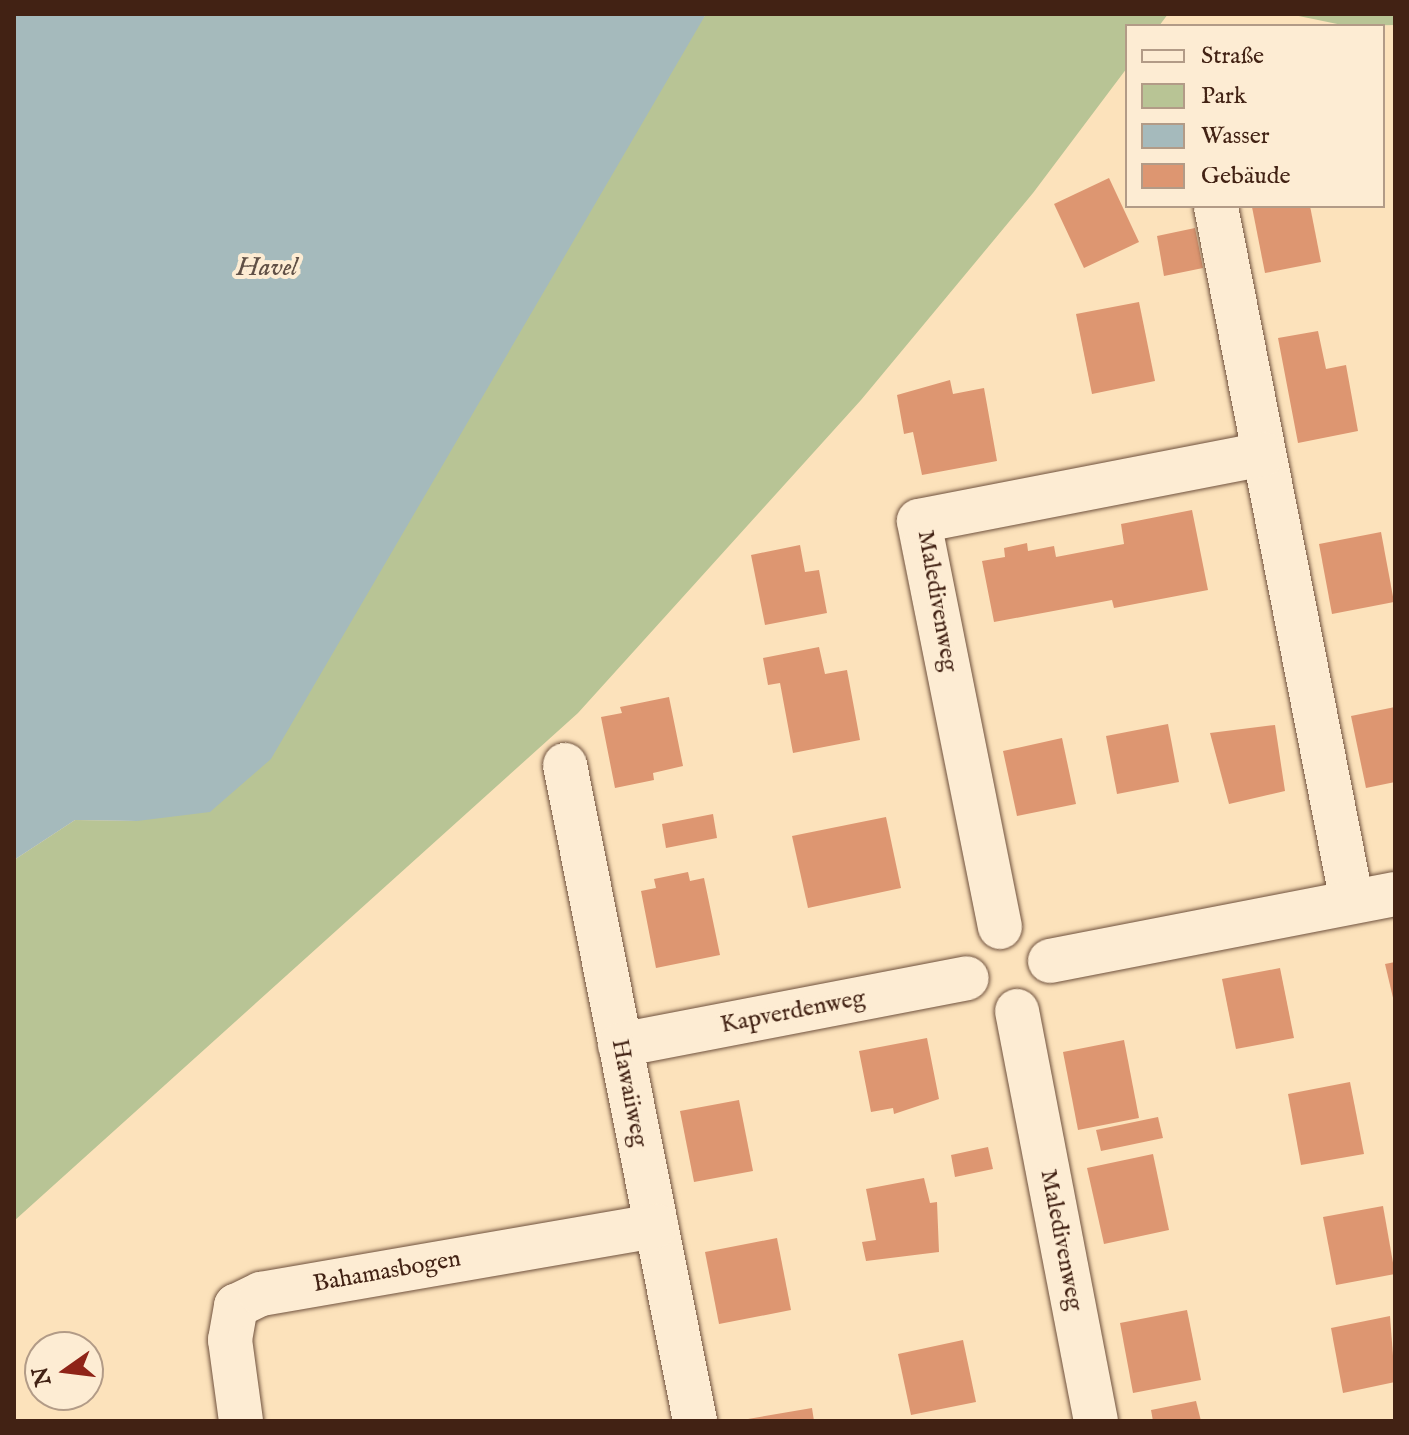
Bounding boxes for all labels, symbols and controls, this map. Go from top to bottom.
legend [1125,24,1385,208]
text: Straße [1201,41,1264,72]
text: Park [1201,81,1247,112]
text: Wasser [1201,121,1269,152]
text: Gebäude [1201,161,1291,192]
water label: Havel [237,252,297,284]
street label: Maledivenweg [910,528,964,674]
street label: Kapverdenweg [718,984,868,1040]
street label: Hawaiiweg [604,1037,654,1149]
street label: Maledivenweg [1033,1167,1089,1313]
street label: Bahamasbogen [311,1245,463,1299]
north arrow [24,1331,104,1411]
text: N [27,1364,59,1389]

